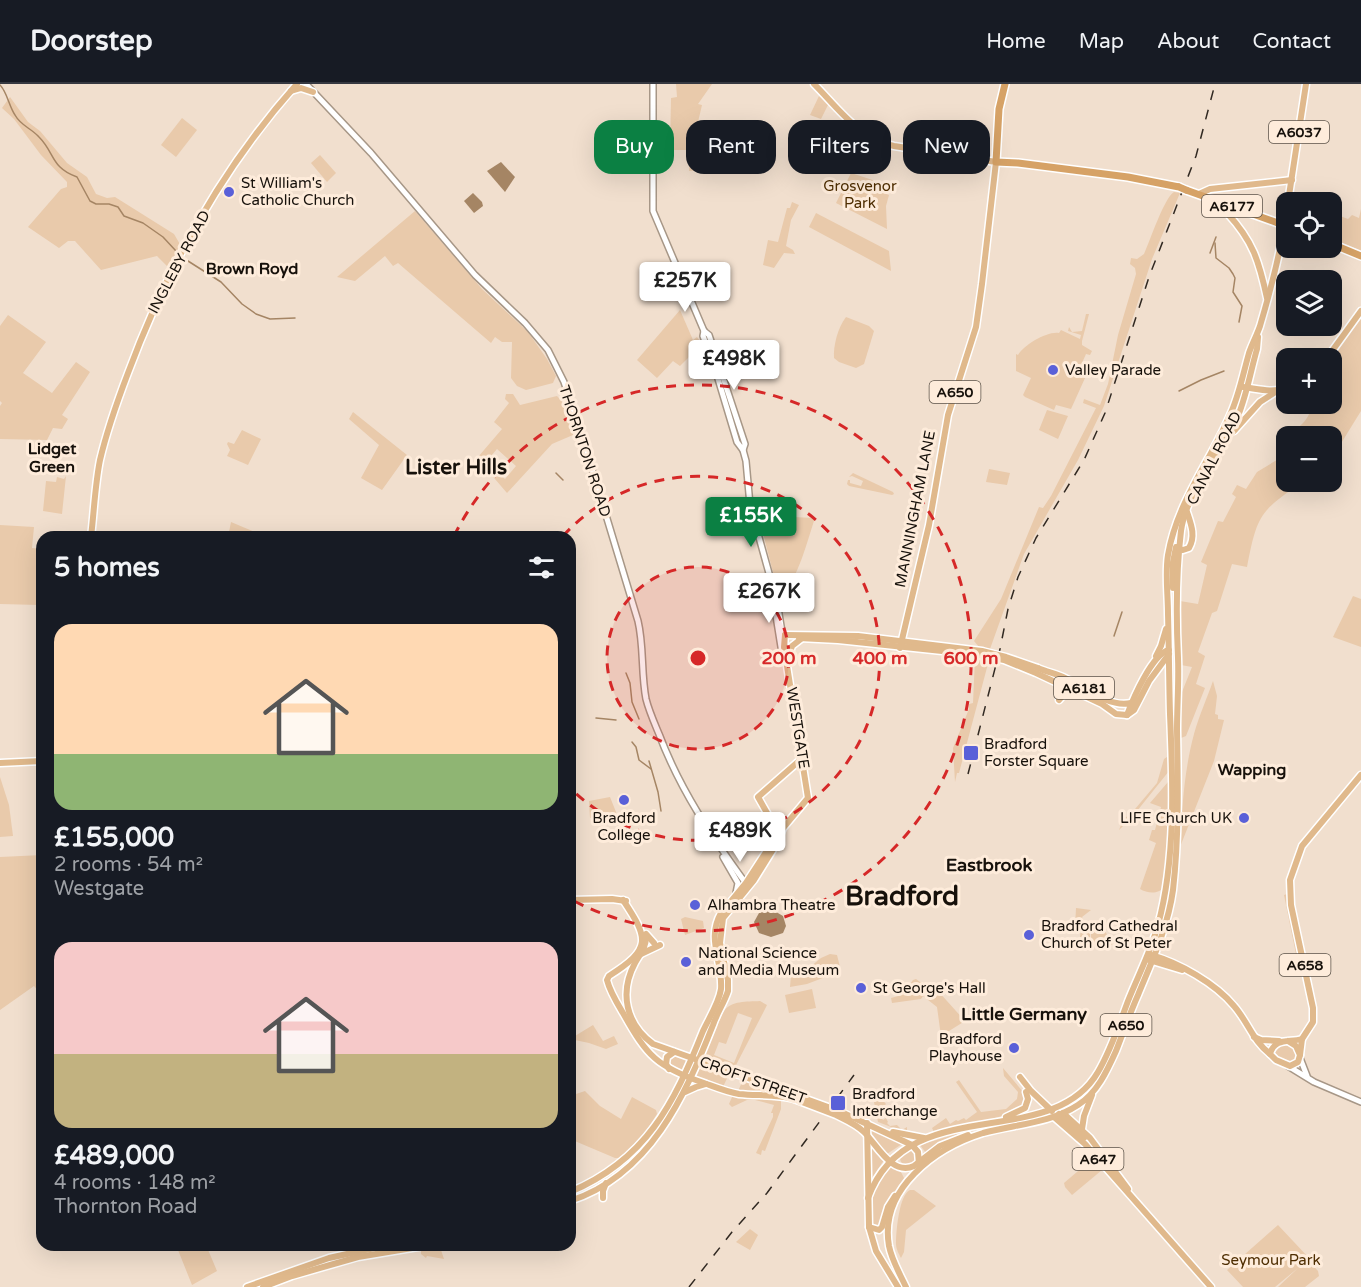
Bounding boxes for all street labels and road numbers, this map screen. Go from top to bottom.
road number: A6037 [1269,121,1329,143]
road number: A6177 [1202,195,1262,217]
street label: INGLEBY ROAD [144,207,214,317]
road number: A650 [930,381,980,403]
street label: THORNTON ROAD [555,383,615,519]
street label: CANAL ROAD [1183,408,1245,508]
street label: MANNINGHAM LANE [891,429,939,589]
road number: A6181 [1054,677,1114,699]
street label: WESTGATE [783,686,813,770]
road number: A658 [1280,954,1330,976]
road number: A650 [1100,1014,1152,1036]
street label: CROFT STREET [697,1052,809,1108]
road number: A647 [1072,1148,1124,1170]

